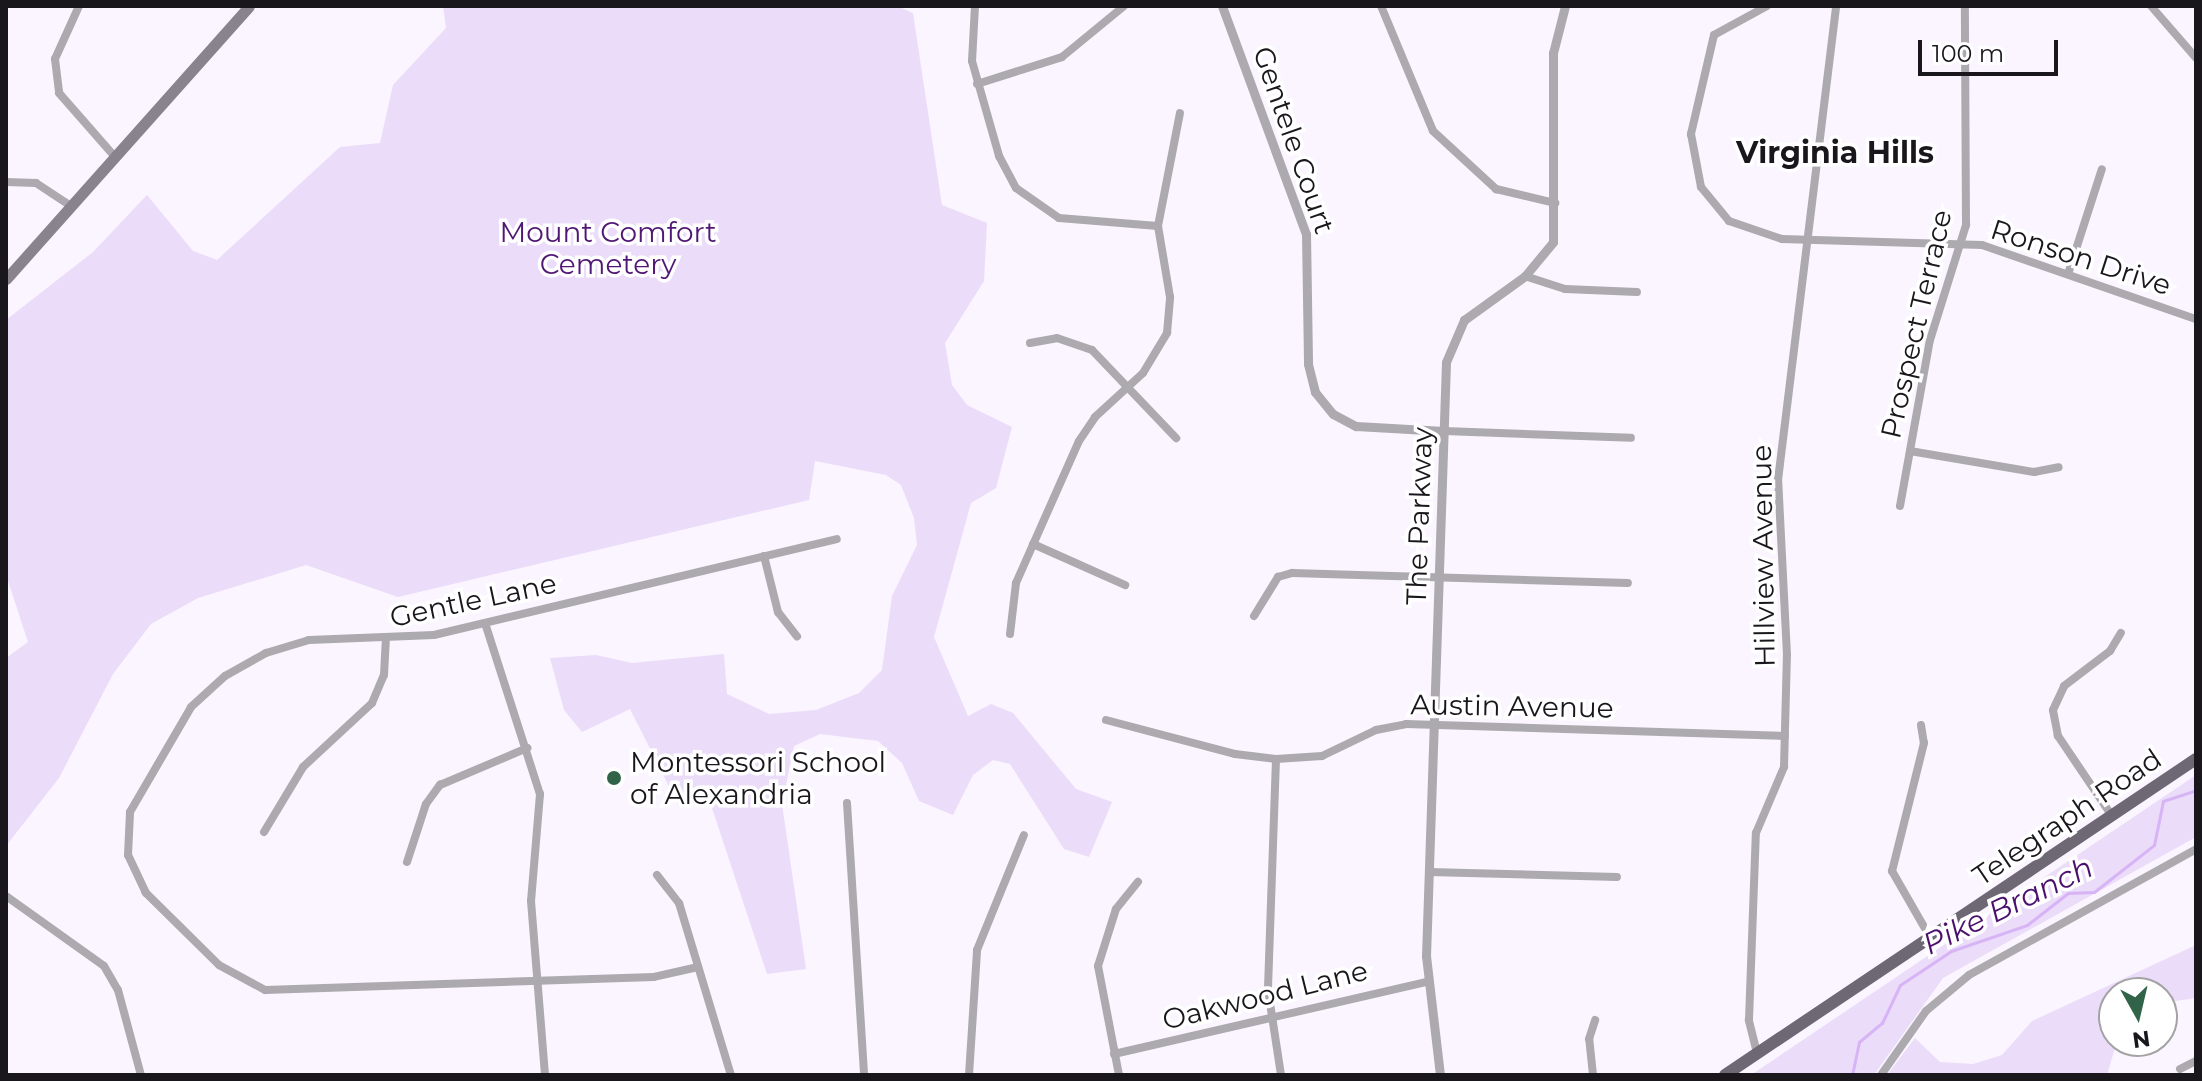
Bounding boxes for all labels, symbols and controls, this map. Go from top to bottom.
scale bar [1922,24,2062,74]
text: 100 m [1932,39,2004,68]
street label: Gentele Court [1246,42,1342,238]
district label: Virginia Hills [1736,135,1934,171]
street label: Prospect Terrace [1873,206,1959,442]
street label: Ronson Drive [1987,212,2175,302]
park label: Mount Comfort Cemetery [499,215,717,281]
street label: The Parkway [1399,427,1439,605]
street label: Hillview Avenue [1744,445,1782,667]
street label: Gentle Lane [387,566,559,634]
street label: Austin Avenue [1410,687,1614,725]
street label: Telegraph Road [1966,742,2168,892]
place label: Montessori School of Alexandria [630,745,886,811]
marker: Montessori School of Alexandria [605,769,623,787]
water label: Pike Branch [1917,849,2099,963]
street label: Oakwood Lane [1159,953,1371,1037]
north arrow [2098,977,2178,1057]
text: N [2130,1025,2152,1054]

